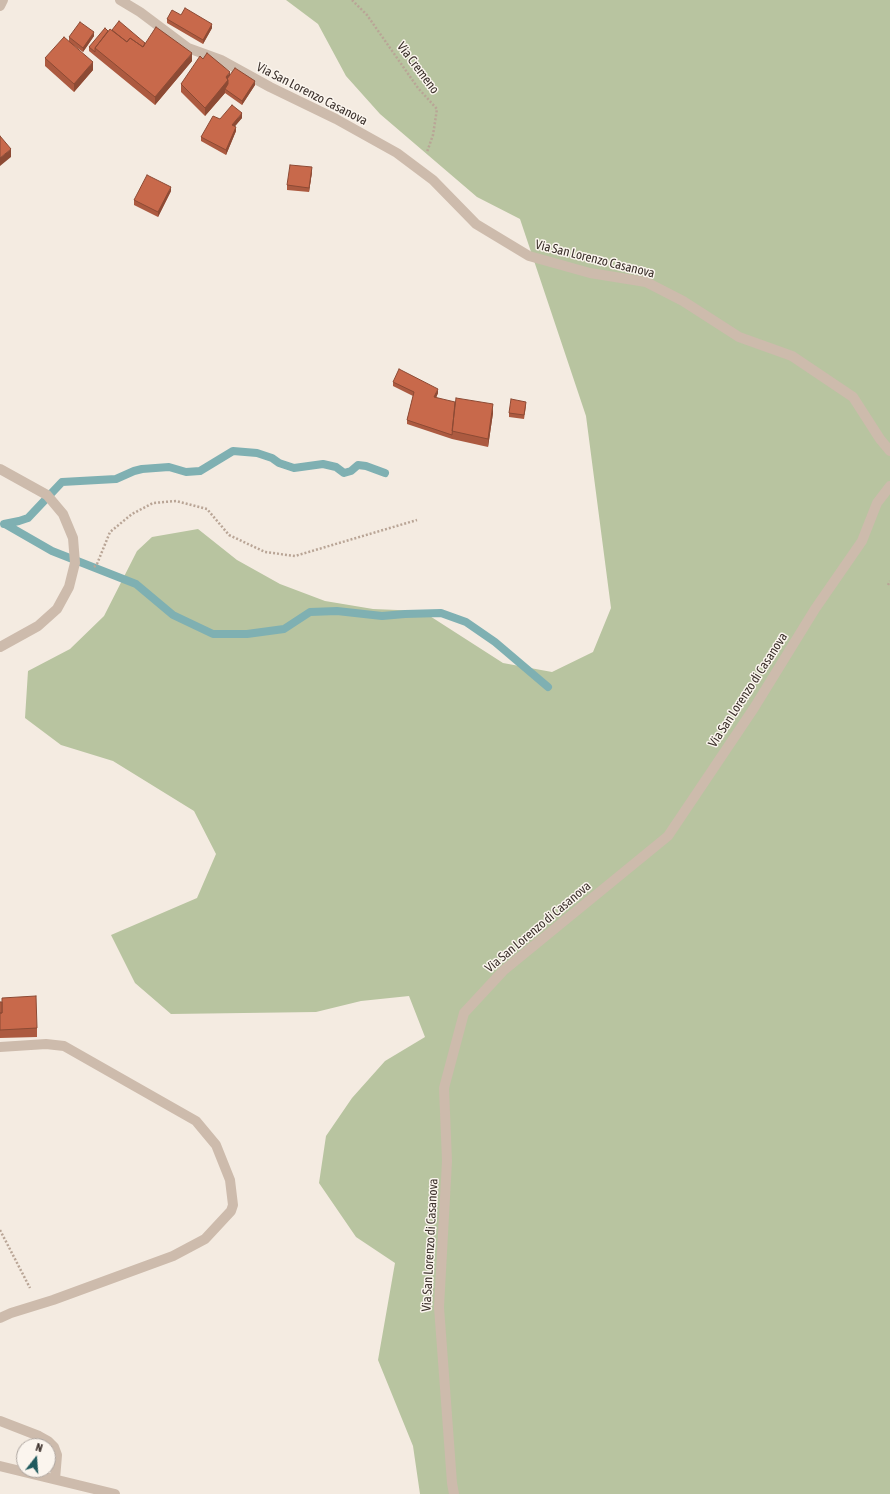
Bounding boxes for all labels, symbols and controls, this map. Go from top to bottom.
street label: Via Cremeno [394,39,442,97]
street label: Via San Lorenzo Casanova [254,59,370,129]
street label: Via San Lorenzo Casanova [534,237,656,281]
street label: Via San Lorenzo di Casanova [705,630,791,750]
street label: Via San Lorenzo di Casanova [482,878,594,976]
street label: Via San Lorenzo di Casanova [419,1178,441,1312]
north arrow [16,1438,56,1478]
text: N [34,1441,44,1454]

